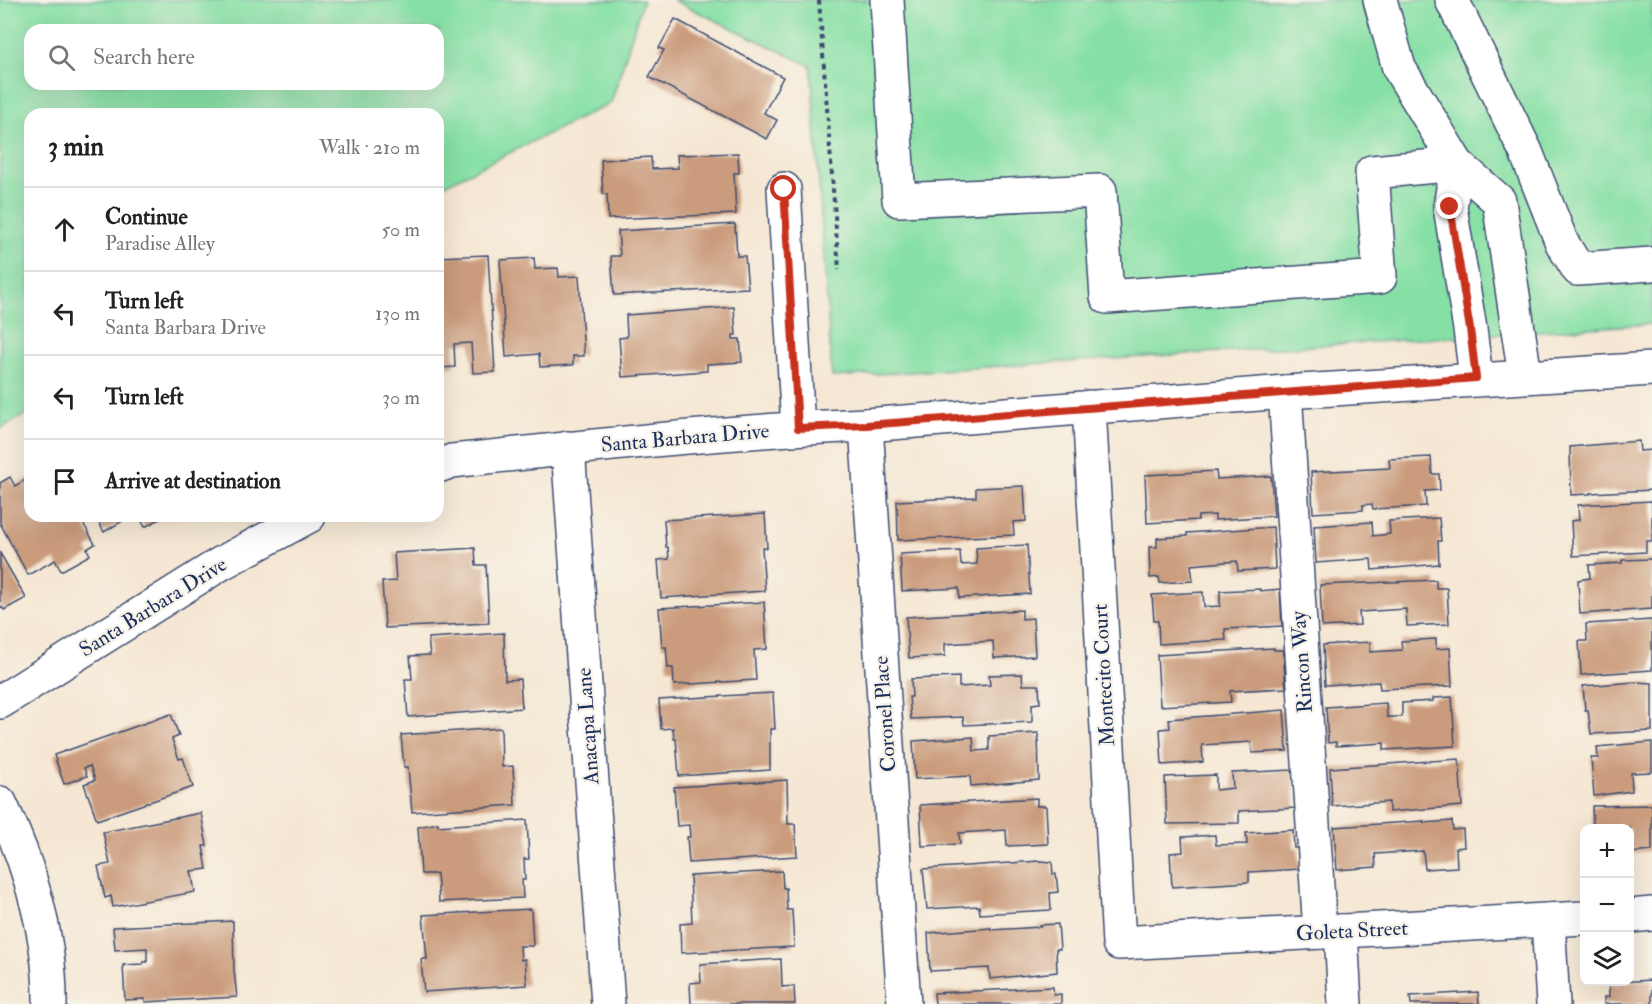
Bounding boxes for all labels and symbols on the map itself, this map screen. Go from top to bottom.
route start [770,175,796,201]
route end [1436,193,1462,219]
street label: Santa Barbara Drive [600,417,771,459]
street label: Santa Barbara Drive [74,551,232,663]
street label: Montecito Court [1087,603,1121,747]
street label: Rincon Way [1285,609,1319,714]
street label: Coronel Place [867,655,903,773]
street label: Anacapa Lane [570,666,606,786]
street label: Goleta Street [1295,915,1409,947]

